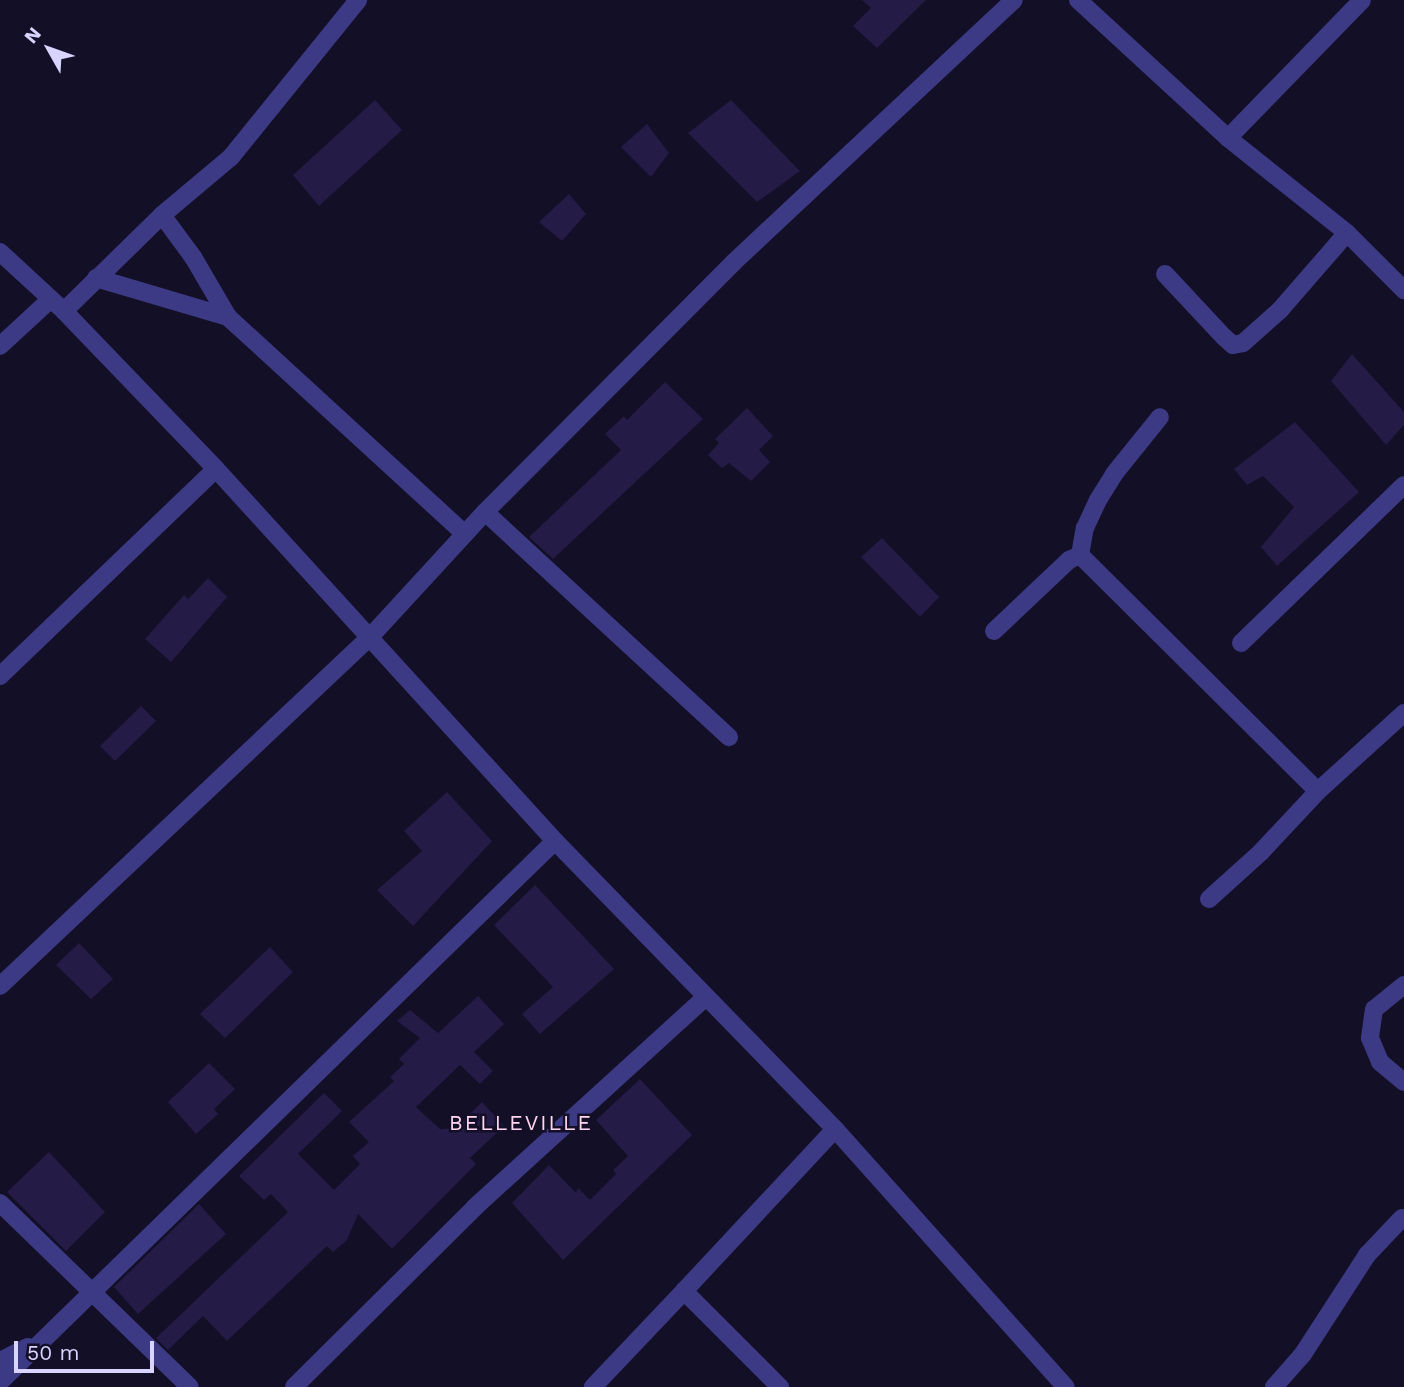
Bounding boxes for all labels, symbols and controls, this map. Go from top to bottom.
north arrow [14,14,84,84]
text: N [19,22,46,48]
district label: BELLEVILLE [450,1110,592,1136]
scale bar [18,1328,158,1372]
text: 50 m [27,1340,79,1365]

